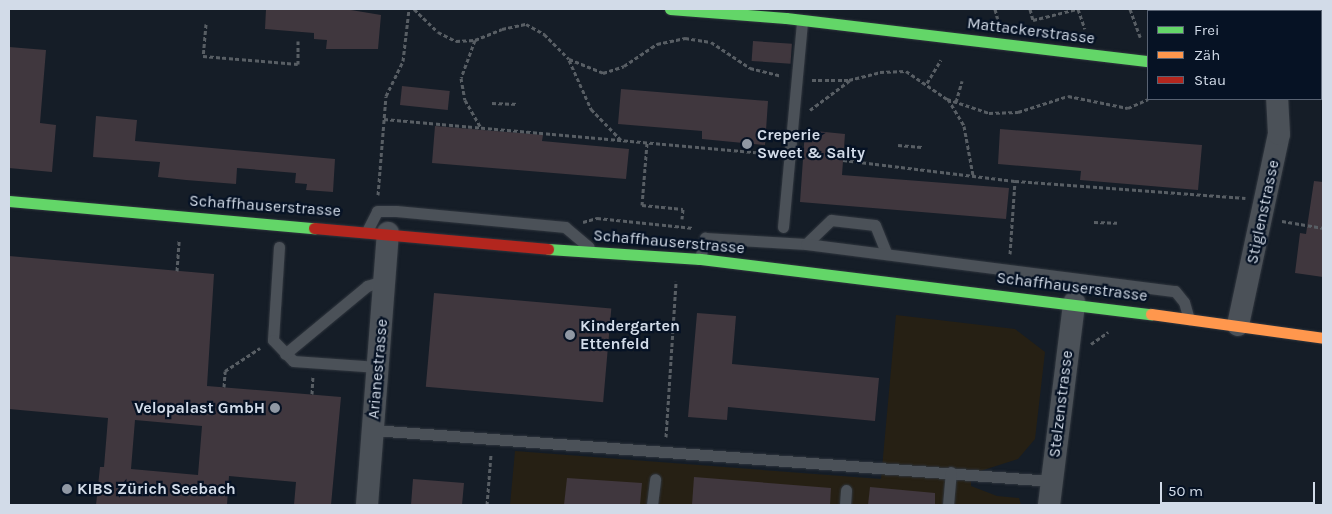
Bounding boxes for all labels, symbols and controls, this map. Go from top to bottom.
legend [1147,10,1322,100]
street label: Mattackerstrasse [966,14,1096,48]
text: Frei [1194,21,1219,39]
text: Zäh [1194,46,1220,64]
text: Stau [1194,71,1226,89]
place label: Creperie Sweet & Salty [757,125,865,163]
marker: Creperie Sweet & Salty [741,138,753,150]
street label: Stiglenstrasse [1243,158,1283,266]
street label: Schaffhauserstrasse [189,191,341,221]
street label: Schaffhauserstrasse [592,226,746,258]
street label: Schaffhauserstrasse [995,268,1149,306]
place label: Kindergarten Ettenfeld [580,316,680,354]
street label: Arianestrasse [364,318,392,420]
marker: Kindergarten Ettenfeld [564,329,576,341]
street label: Stelzenstrasse [1045,349,1077,459]
place label: Velopalast GmbH [134,398,265,418]
marker: Velopalast GmbH [269,402,281,414]
scale bar [1162,472,1317,504]
place label: KIBS Zürich Seebach [77,479,236,499]
text: 50 m [1168,482,1203,500]
marker: KIBS Zürich Seebach [61,483,73,495]

